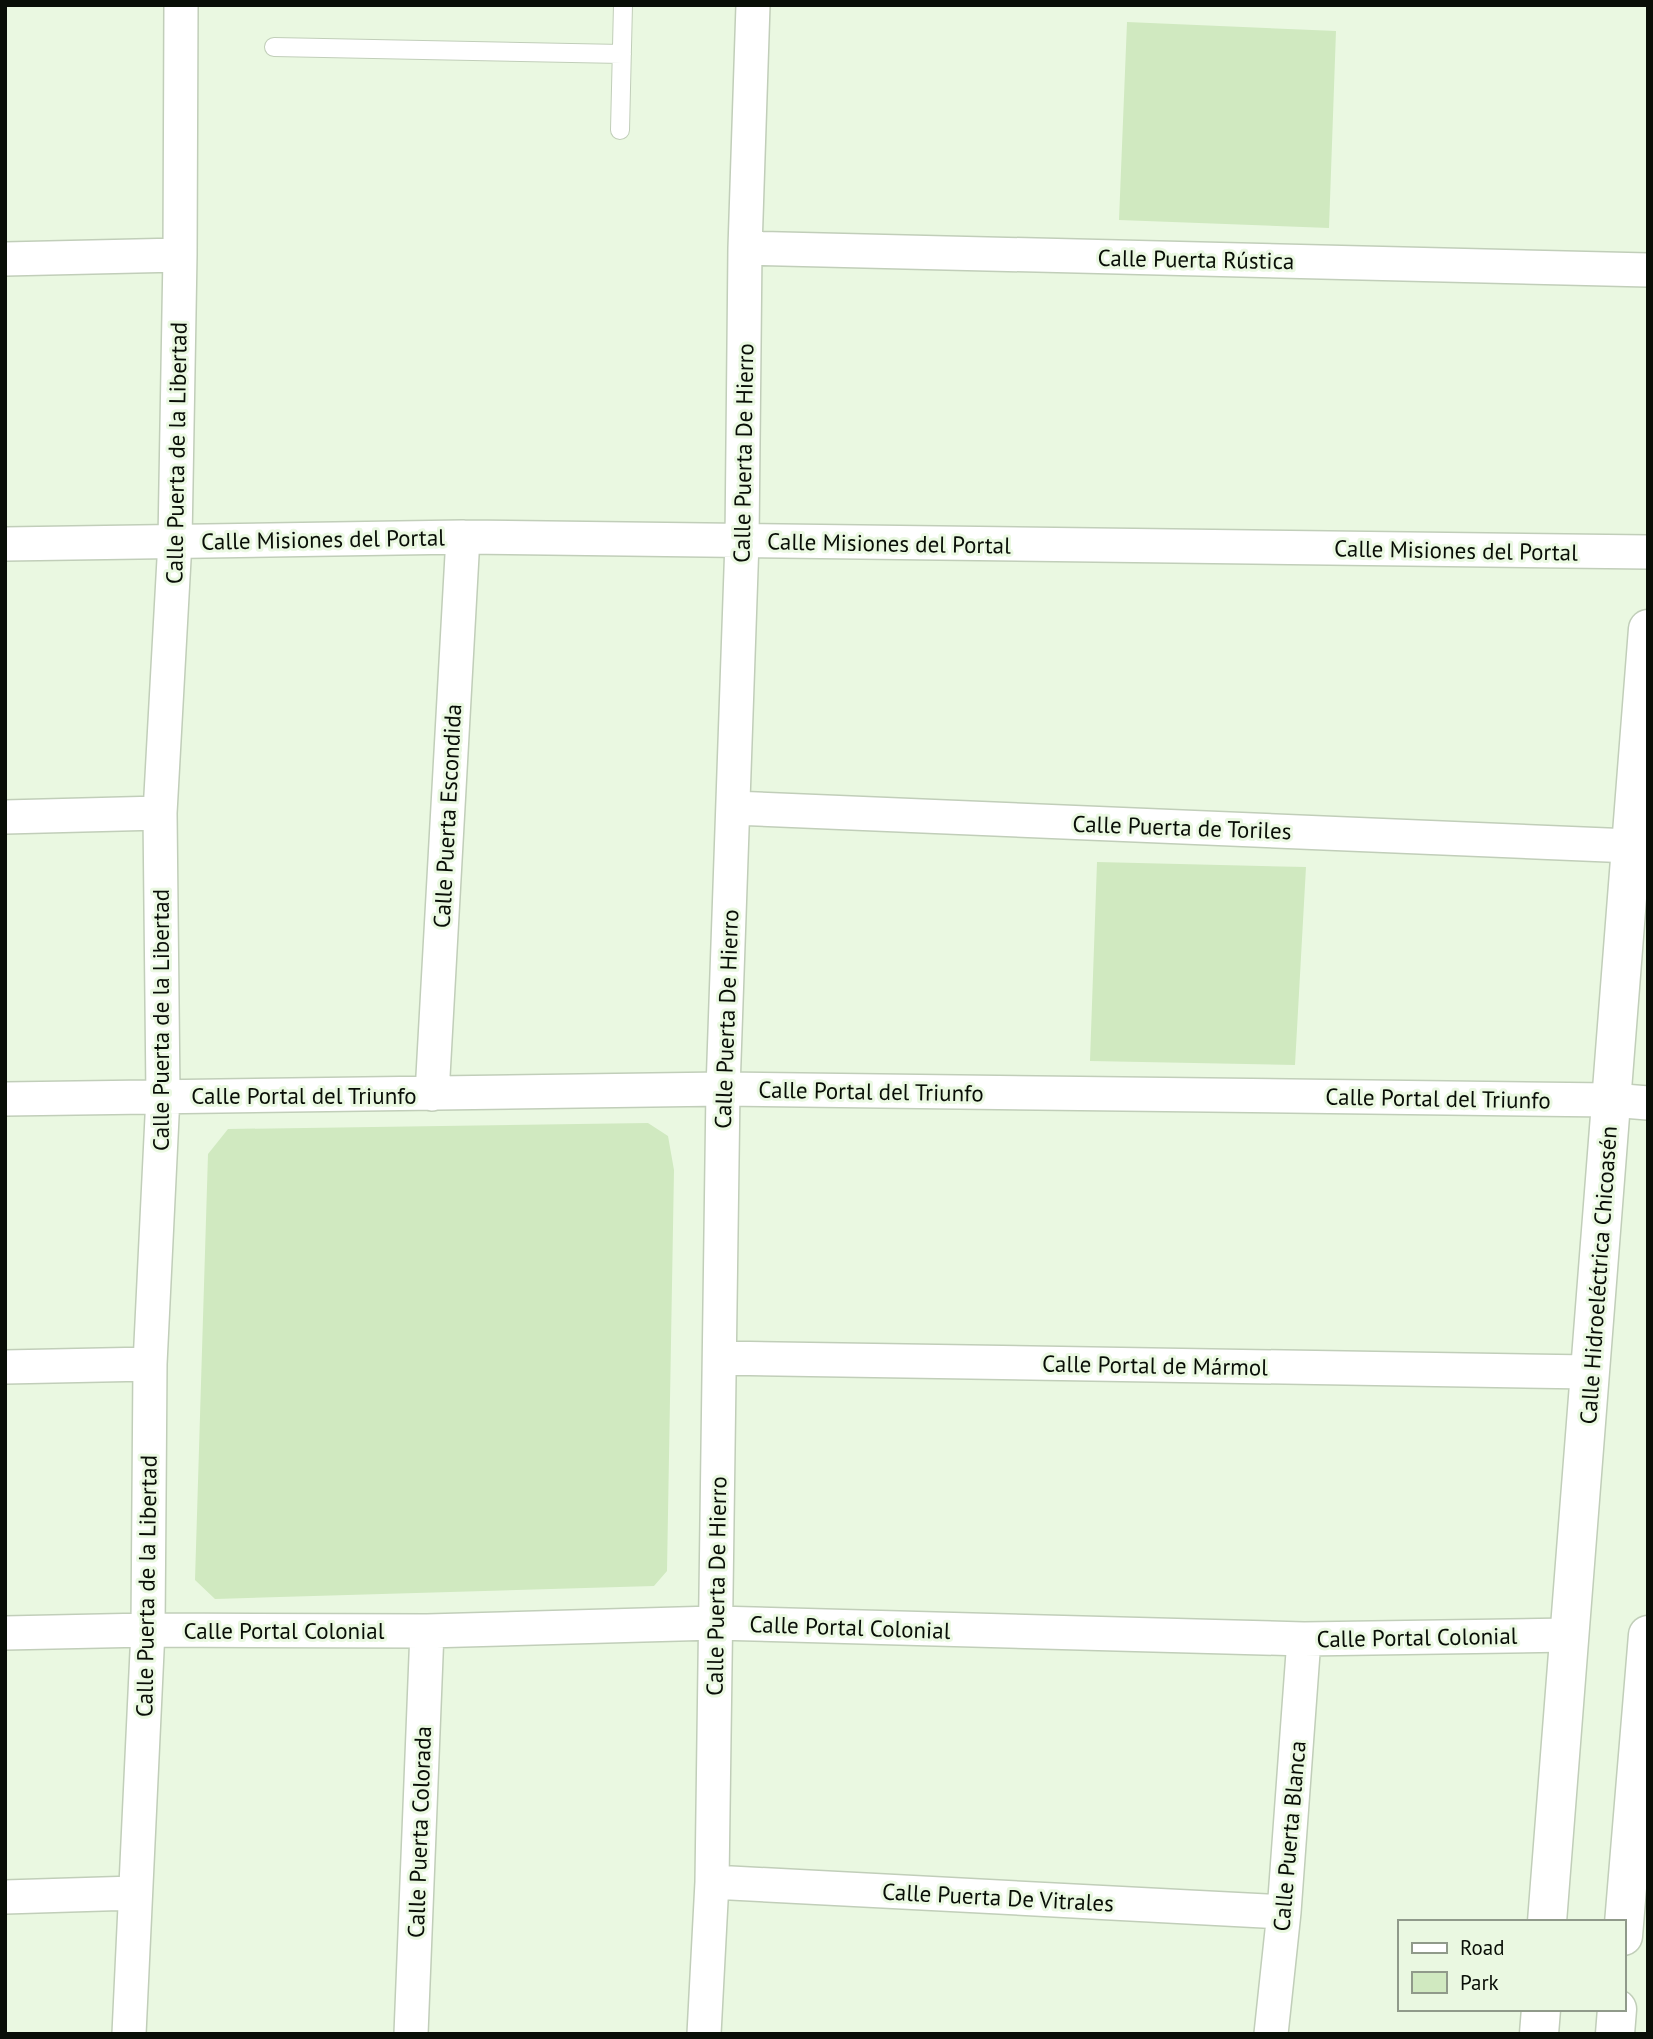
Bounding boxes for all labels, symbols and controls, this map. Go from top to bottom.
street label: Calle Puerta Rústica [1097,243,1295,275]
street label: Calle Puerta de la Libertad [159,322,193,584]
street label: Calle Puerta De Hierro [727,343,759,563]
street label: Calle Misiones del Portal [201,522,445,556]
street label: Calle Misiones del Portal [767,526,1011,560]
street label: Calle Misiones del Portal [1334,533,1578,567]
street label: Calle Puerta Escondida [427,703,467,929]
street label: Calle Puerta de Toriles [1072,809,1292,845]
street label: Calle Puerta de la Libertad [146,889,175,1151]
street label: Calle Puerta De Hierro [708,909,744,1129]
street label: Calle Portal del Triunfo [758,1075,984,1107]
street label: Calle Portal del Triunfo [191,1081,417,1110]
street label: Calle Portal del Triunfo [1325,1082,1551,1114]
street label: Calle Hidroeléctrica Chicoasén [1573,1125,1623,1425]
street label: Calle Portal de Mármol [1042,1349,1268,1381]
street label: Calle Puerta de la Libertad [129,1455,163,1717]
street label: Calle Puerta De Hierro [700,1476,732,1696]
street label: Calle Portal Colonial [749,1609,951,1645]
street label: Calle Portal Colonial [184,1616,385,1645]
street label: Calle Portal Colonial [1316,1621,1518,1653]
street label: Calle Puerta Colorada [401,1726,437,1938]
street label: Calle Puerta Blanca [1266,1739,1312,1933]
street label: Calle Puerta De Vitrales [881,1876,1115,1918]
legend [1398,1920,1625,2011]
text: Road [1460,1934,1504,1961]
text: Park [1460,1969,1499,1996]

